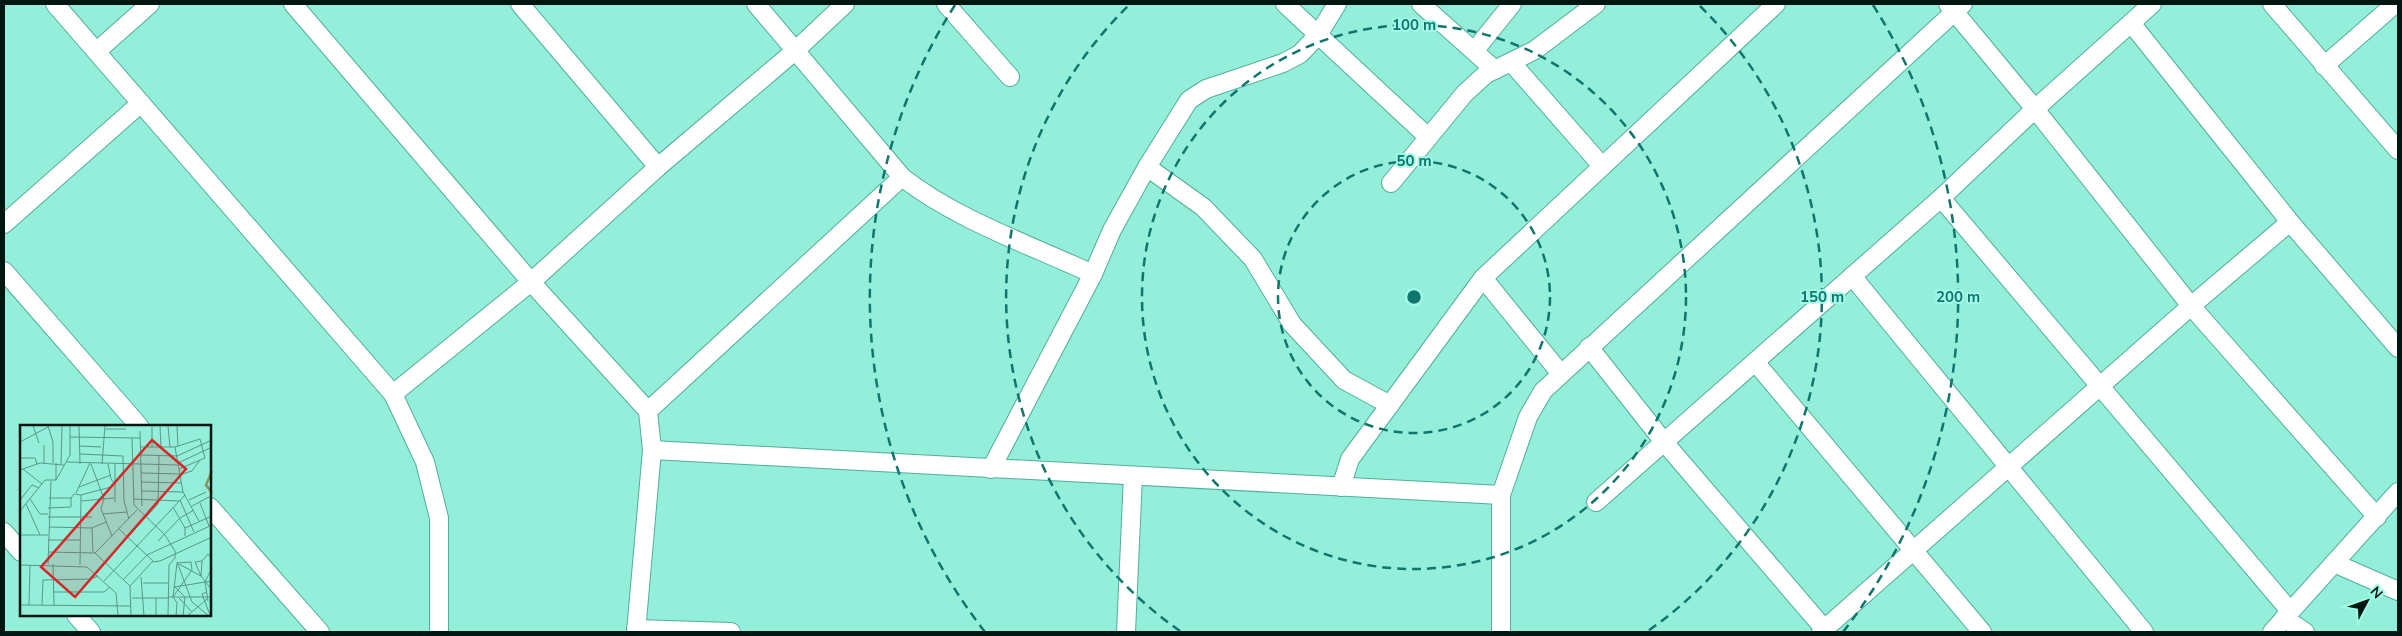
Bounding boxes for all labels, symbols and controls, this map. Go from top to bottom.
text: 100 m [1392,15,1436,35]
text: 50 m [1396,151,1432,171]
text: 150 m [1800,287,1844,307]
text: 200 m [1936,287,1980,307]
centre of rings [1405,288,1423,306]
inset map [20,425,211,616]
north arrow [2342,576,2392,626]
text: N [2366,583,2387,603]

